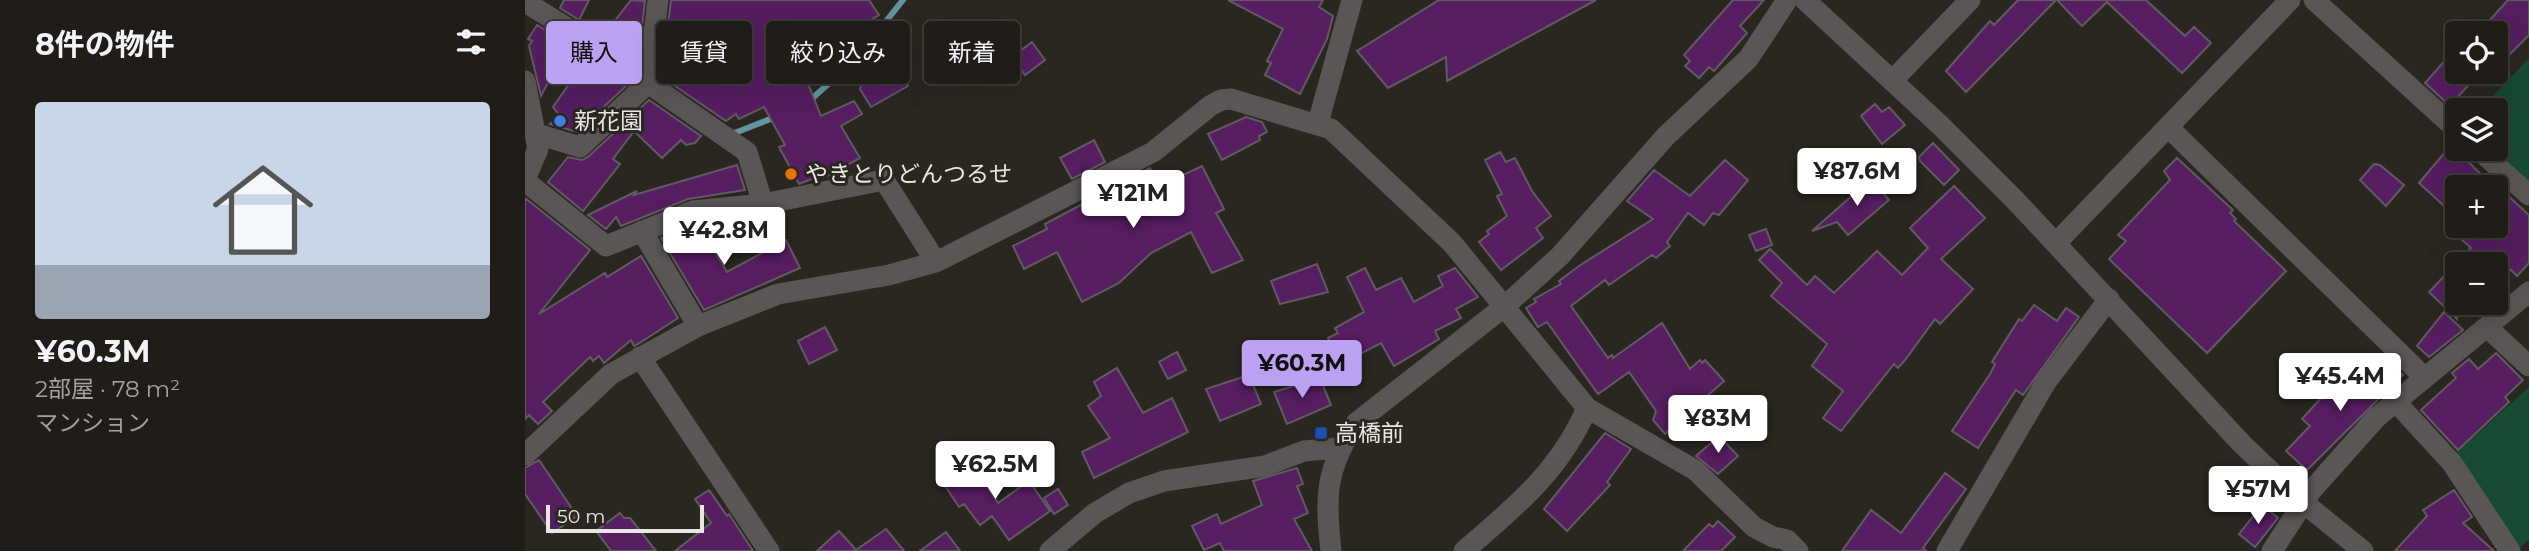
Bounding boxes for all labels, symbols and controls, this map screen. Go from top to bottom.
chip: 購入 [546,21,642,84]
chip: 賃貸 [656,21,752,84]
chip: 絞り込み [766,21,910,84]
chip: 新着 [924,21,1020,84]
map controls [2445,21,2508,315]
button: locate [2445,21,2508,84]
icon: filters [452,23,490,61]
text: 8件の物件 [35,26,175,63]
button: layers [2445,98,2508,161]
place label: 新花園 [574,107,643,135]
marker: 新花園 [552,113,568,129]
icon: home [200,147,326,273]
pin: ¥87.6M [1800,148,1914,208]
text: ¥87.6M [1813,157,1901,185]
place label: やきとりどんつるせ [805,160,1012,188]
marker: やきとりどんつるせ [783,166,799,182]
pin: ¥121M [1084,170,1182,230]
button: + [2445,175,2508,238]
text: ¥121M [1097,179,1169,207]
pin: ¥42.8M [667,208,781,267]
text: ¥42.8M [679,216,769,244]
button: − [2445,252,2508,315]
text: ¥60.3M [35,333,150,370]
pin: ¥60.3M [1245,340,1359,400]
text: ¥60.3M [1258,349,1346,377]
pin: ¥45.4M [2283,354,2397,413]
text: ¥45.4M [2295,362,2385,390]
text: 2部屋 · 78 m² [35,375,180,403]
pin: ¥83M [1677,396,1759,455]
text: ¥83M [1684,404,1752,432]
text: マンション [35,409,150,437]
place label: 高橋前 [1335,419,1404,447]
marker: 高橋前 [1313,425,1329,441]
pin: ¥62.5M [938,442,1052,501]
text: ¥62.5M [952,450,1038,478]
pin: ¥57M [2217,466,2299,526]
text: ¥57M [2225,475,2291,503]
scale bar [546,502,703,534]
text: 50 m [557,505,605,528]

